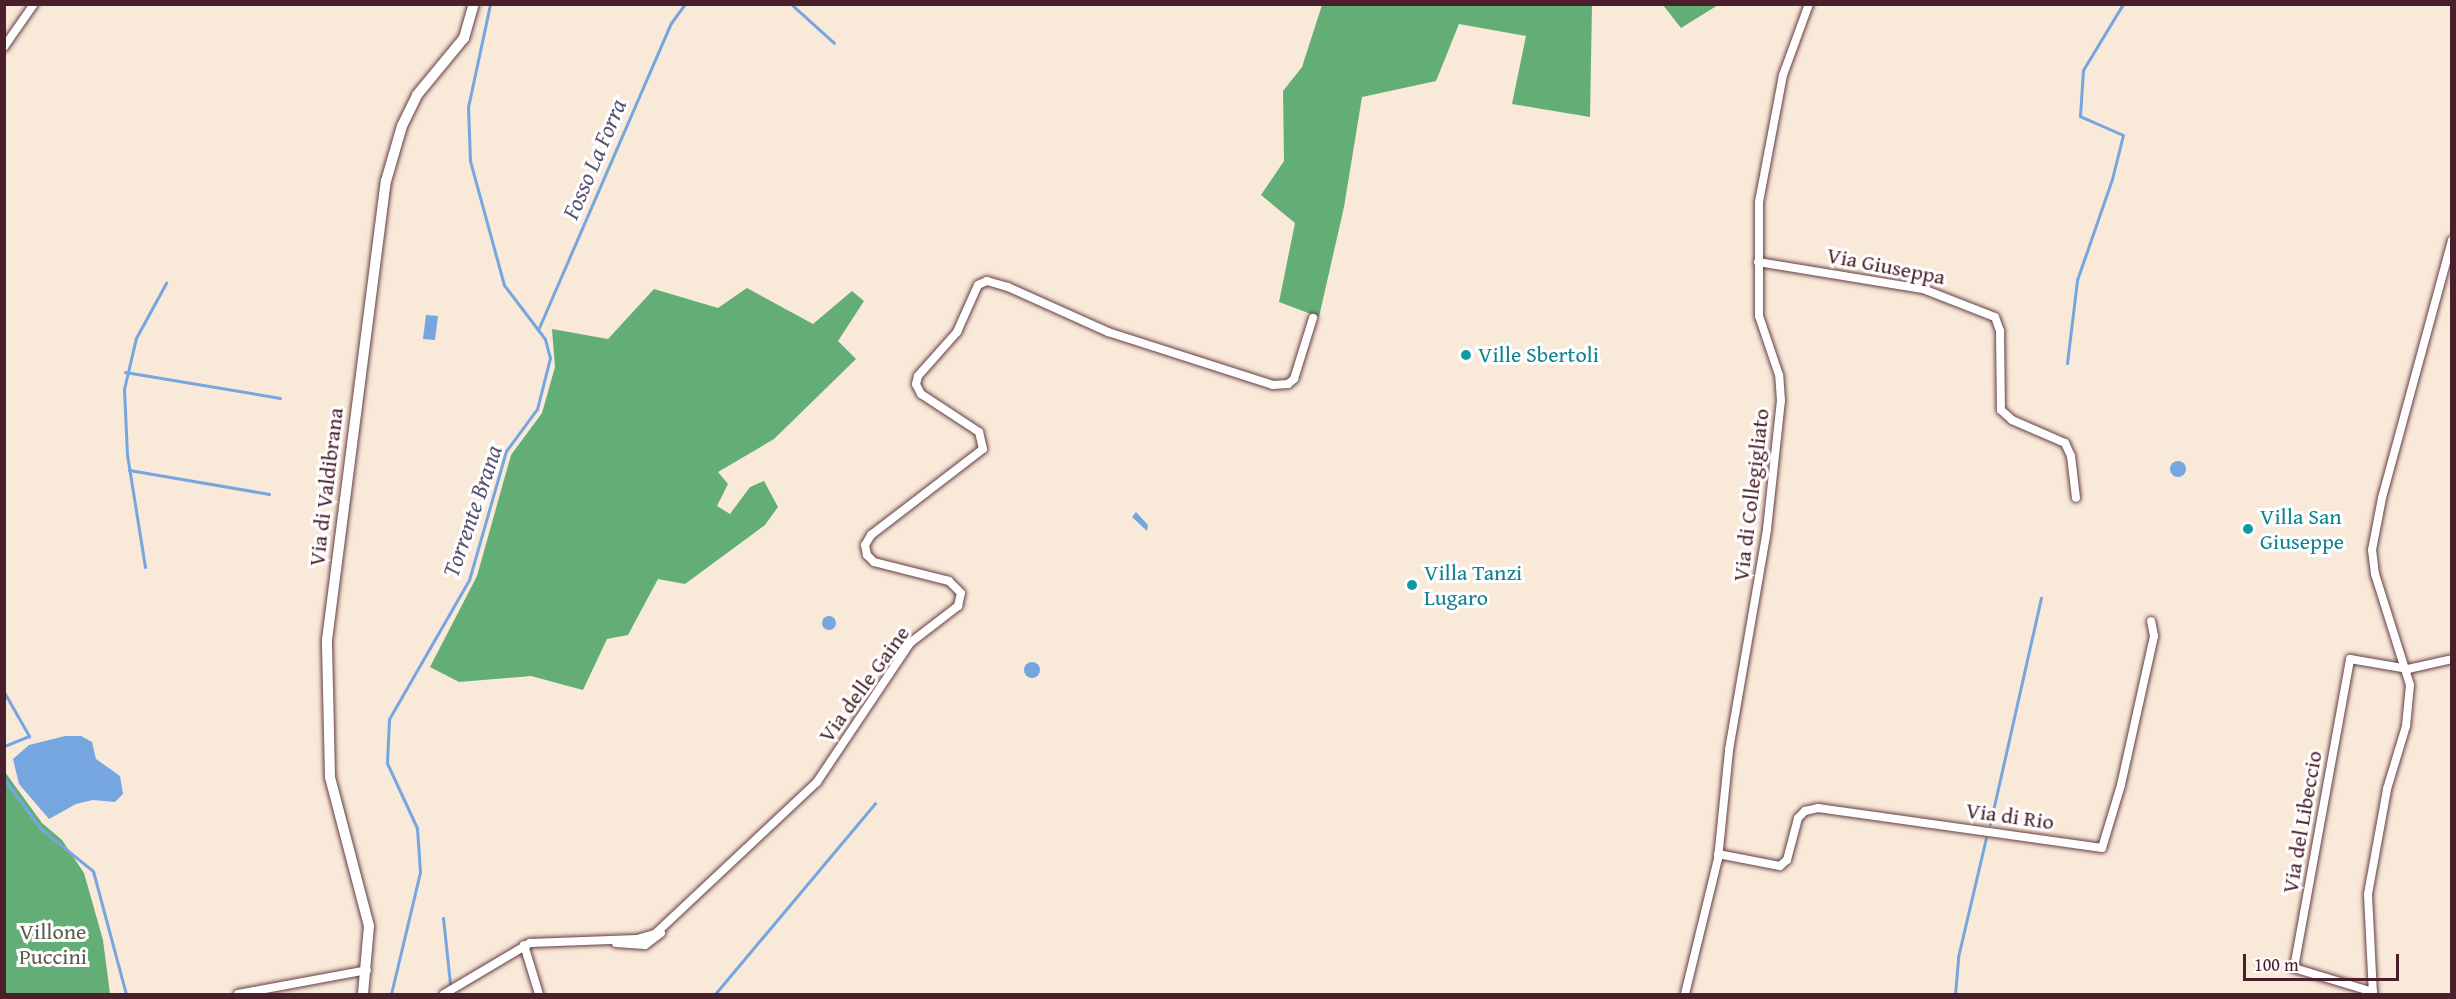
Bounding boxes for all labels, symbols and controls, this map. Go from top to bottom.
water label: Fosso La Forra [556,95,632,223]
street label: Via Giuseppa [1825,242,1947,290]
place label: Ville Sbertoli [1478,342,1599,368]
marker: Ville Sbertoli [1459,348,1473,362]
street label: Via di Valdibrana [303,406,349,568]
street label: Via di Collegigliato [1727,407,1775,583]
water label: Torrente Brana [436,441,508,581]
place label: Villa San Giuseppe [2260,503,2344,554]
marker: Villa San Giuseppe [2241,522,2255,536]
place label: Villa Tanzi Lugaro [1424,559,1522,610]
marker: Villa Tanzi Lugaro [1405,578,1419,592]
street label: Via delle Gaine [813,621,915,747]
street label: Via del Libeccio [2276,749,2328,895]
street label: Via di Rio [1964,797,2056,835]
park label: Villone Puccini [19,918,87,969]
scale bar [2246,942,2402,980]
text: 100 m [2254,951,2299,978]

